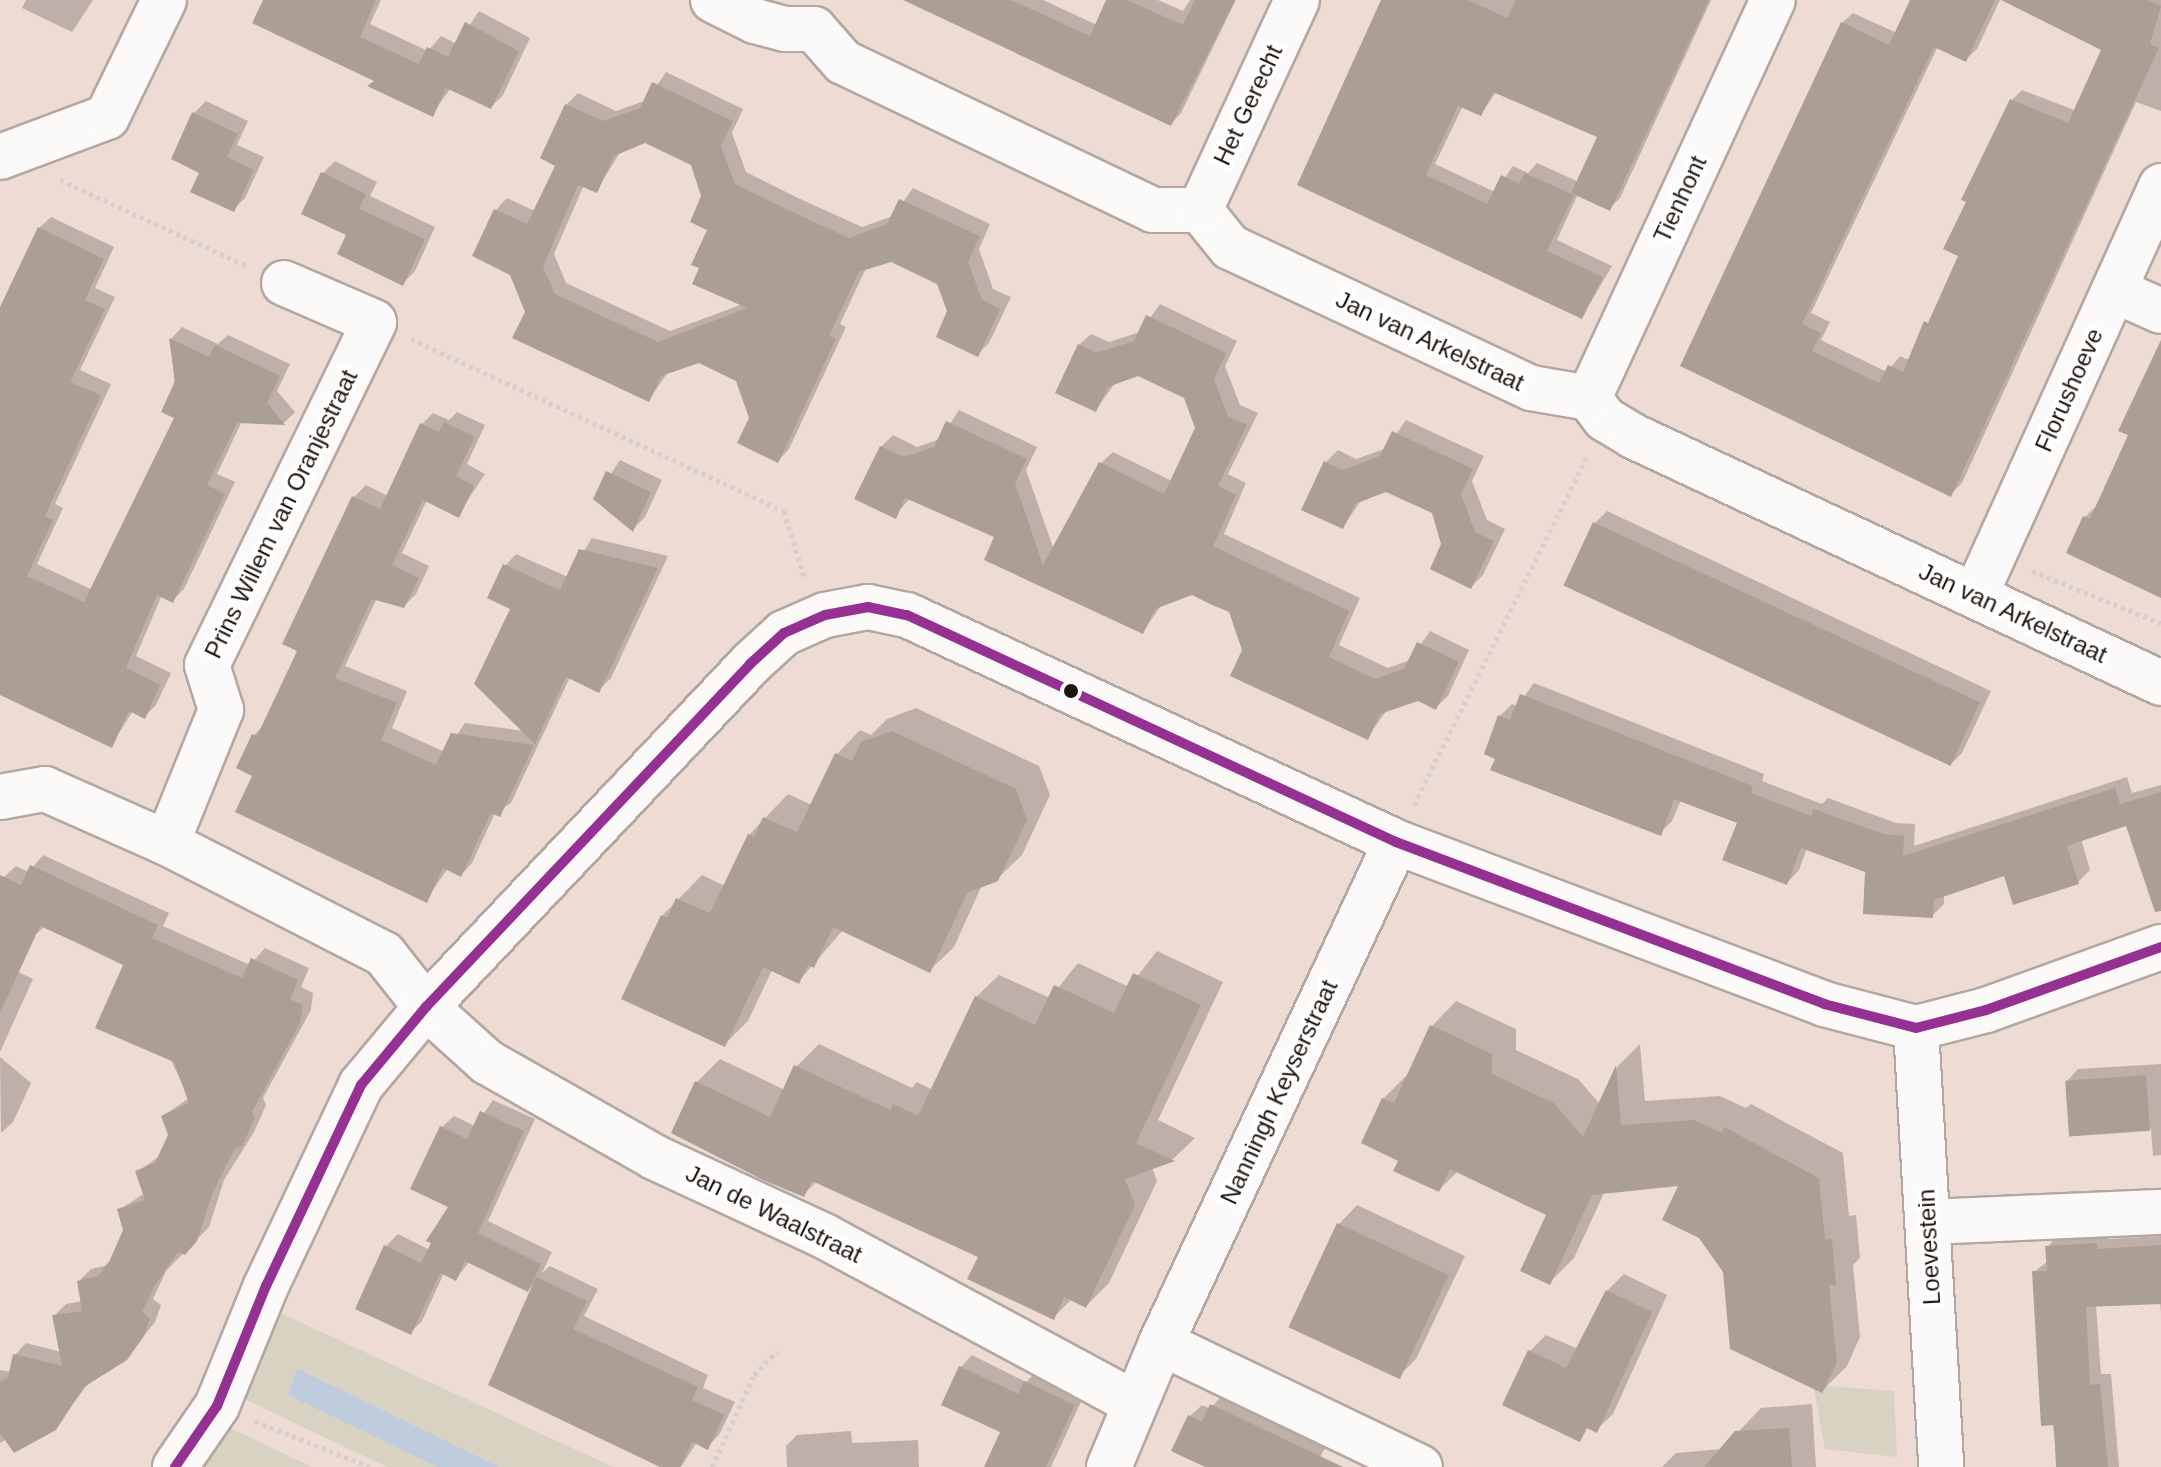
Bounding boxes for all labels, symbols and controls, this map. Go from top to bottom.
street label: Het Gerecht [1208,40,1288,170]
street label: Tienhont [1647,151,1713,247]
street label: Jan van Arkelstraat [1331,285,1529,397]
street label: Florushoeve [2029,324,2109,456]
street label: Prins Willem van Oranjestraat [198,365,364,663]
street label: Jan van Arkelstraat [1914,557,2112,669]
unlabelled marker [1063,683,1079,699]
street label: Nanningh Keyserstraat [1214,975,1344,1209]
street label: Jan de Waalstraat [681,1159,867,1269]
street label: Loevestein [1912,1188,1946,1306]

